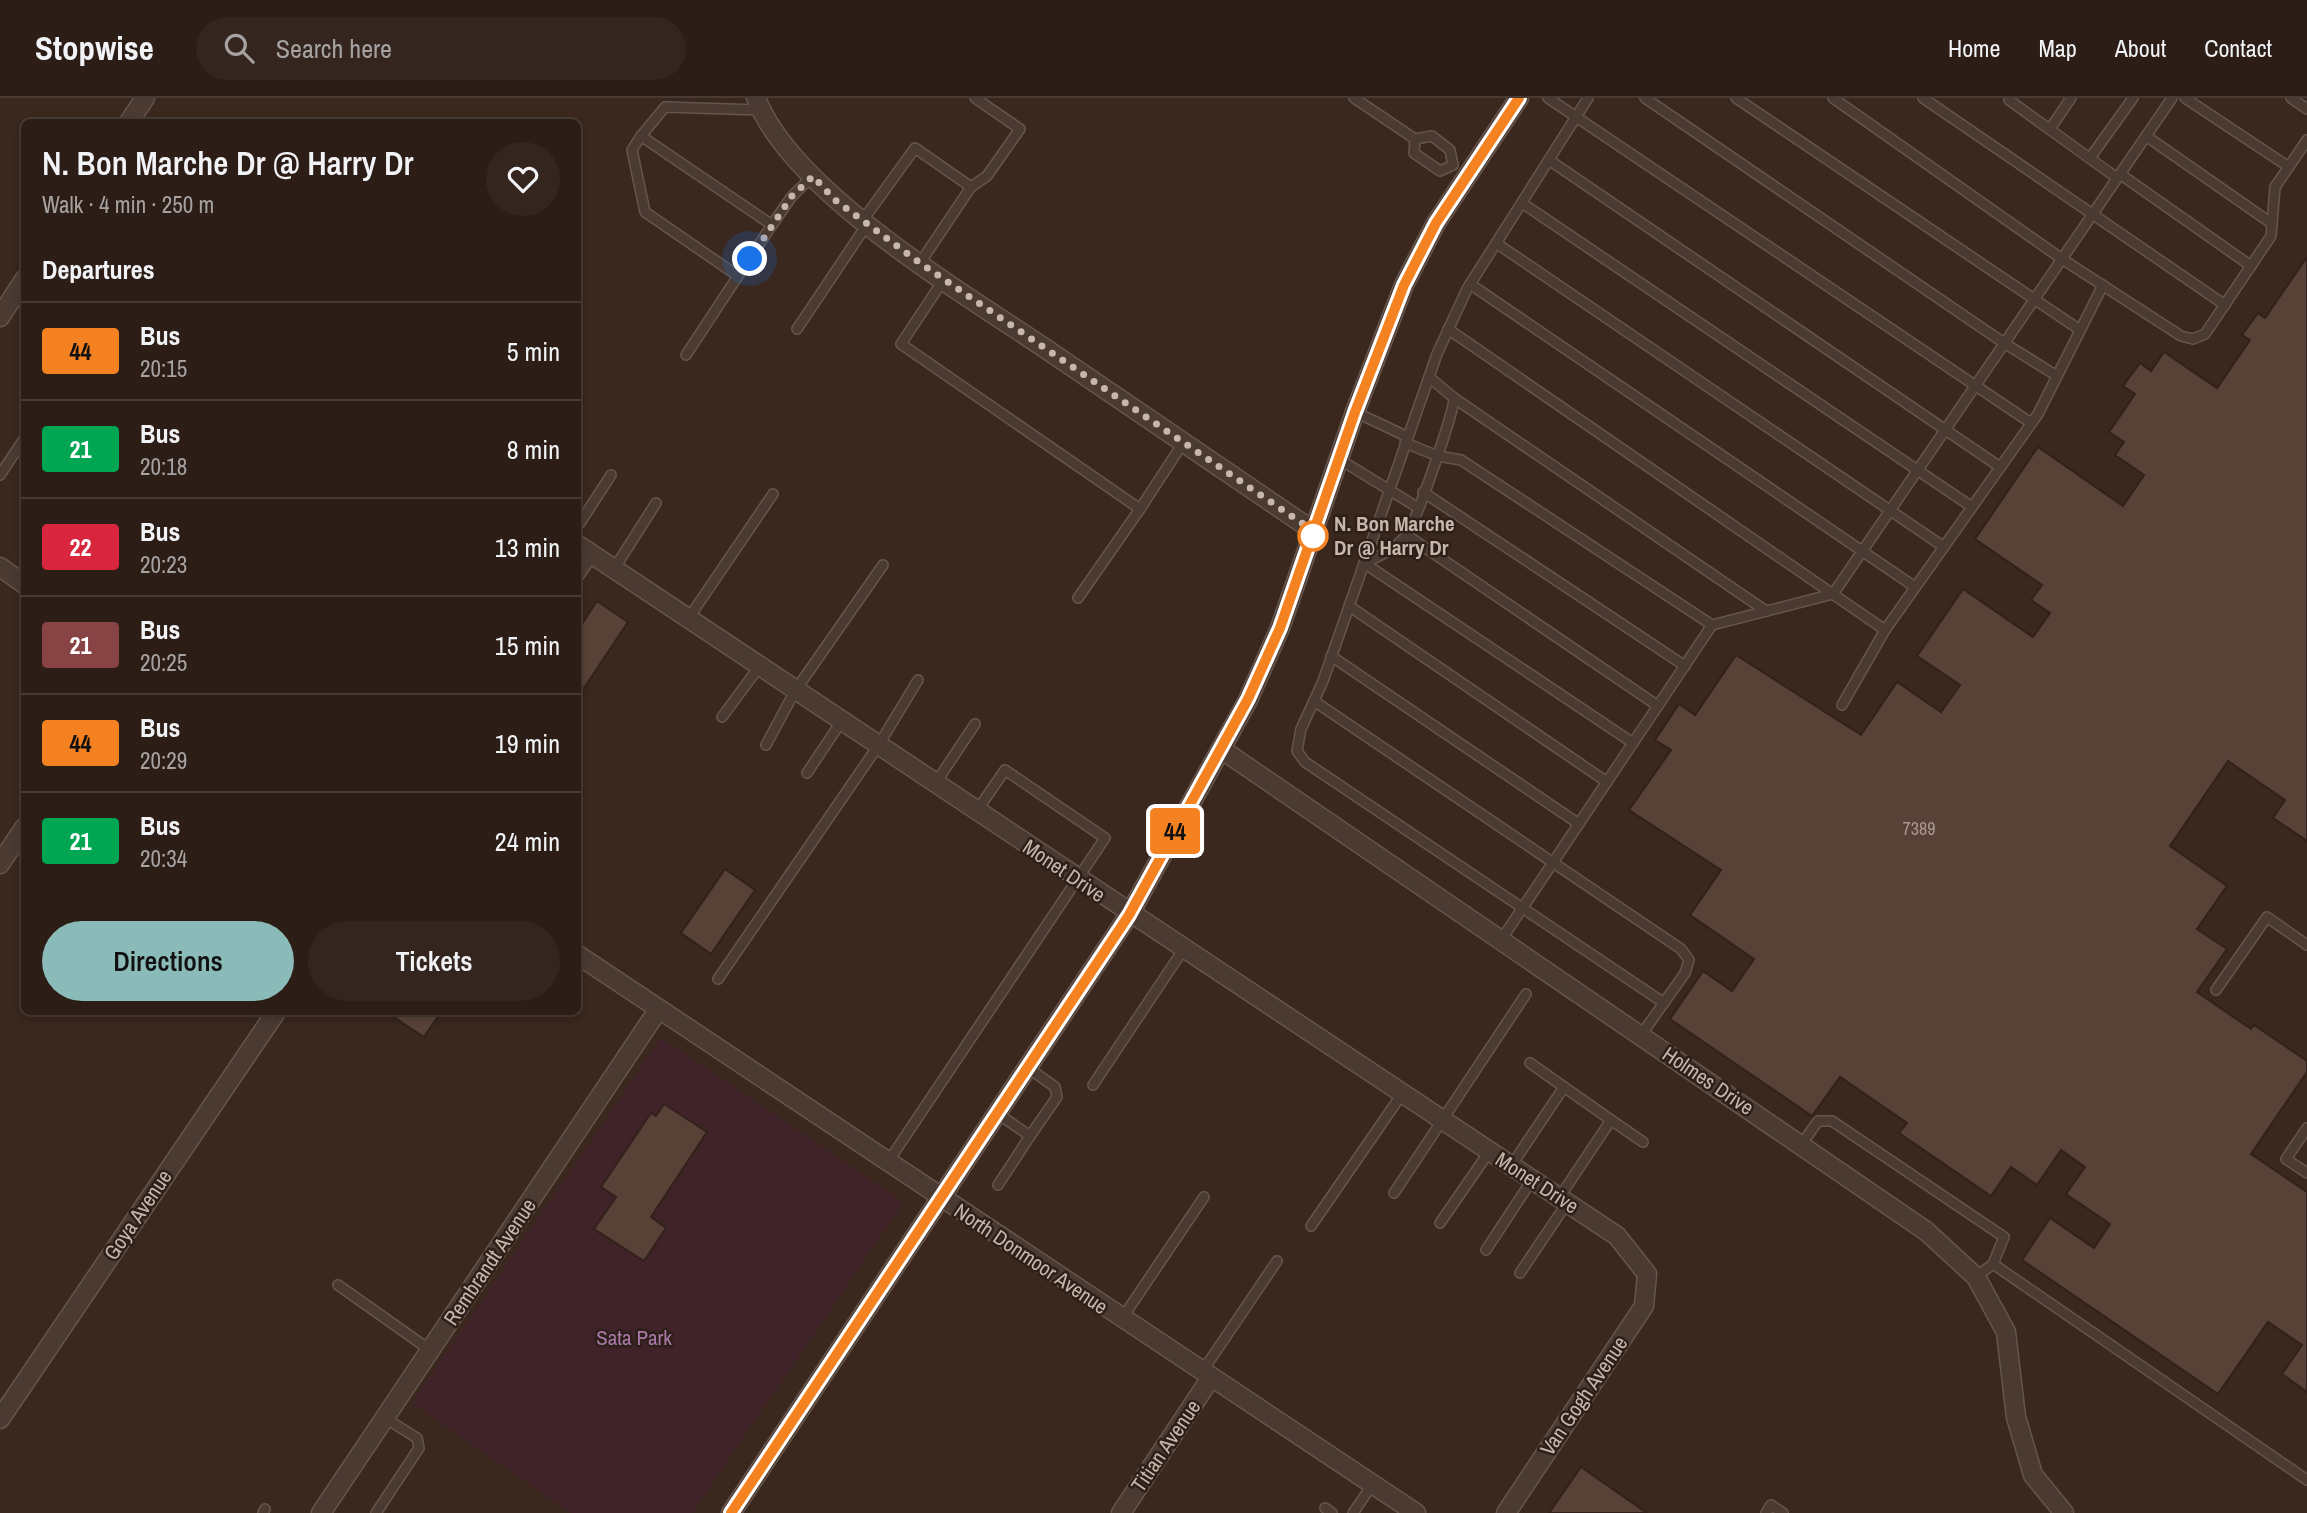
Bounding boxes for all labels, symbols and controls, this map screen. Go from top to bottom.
search box [196,17,686,80]
text: Stopwise [35,26,154,70]
icon: search [220,29,258,67]
text: Search here [276,31,392,66]
text: Home [1948,32,2000,64]
text: Map [2038,32,2077,64]
text: About [2115,32,2166,64]
text: Contact [2204,32,2272,64]
text: N. Bon Marche Dr @ Harry Dr [42,141,413,185]
button: heart [486,142,560,216]
text: Walk · 4 min · 250 m [42,189,214,220]
your location [732,241,767,276]
text: Departures [42,252,155,287]
text: Bus [140,318,180,353]
text: 5 min [507,334,560,369]
text: 44 [70,335,91,367]
text: 20:15 [140,353,187,384]
text: Bus [140,416,180,451]
text: 8 min [507,432,560,467]
text: 21 [70,433,91,465]
text: 20:18 [140,451,187,482]
place label: N. Bon Marche Dr @ Harry Dr [1334,509,1455,562]
text: Bus [140,514,180,549]
marker: N. Bon Marche Dr @ Harry Dr [1298,521,1328,551]
text: 13 min [495,530,560,565]
text: 22 [70,531,91,563]
text: 20:23 [140,549,187,580]
text: Bus [140,612,180,647]
text: 15 min [495,628,560,663]
text: 21 [70,629,91,661]
text: 20:25 [140,647,187,678]
text: Bus [140,710,180,745]
text: 19 min [495,726,560,761]
text: 44 [70,727,91,759]
text: 20:29 [140,745,187,776]
text: Bus [140,808,180,843]
line badge: 44 [1144,808,1206,854]
text: 44 [1164,815,1186,847]
house number: 7389 [1903,816,1935,841]
text: 24 min [495,824,560,859]
text: 21 [70,825,91,857]
street label: Monet Drive [1017,832,1111,909]
text: 20:34 [140,843,187,874]
button: Directions [42,921,294,1001]
button: Tickets [308,921,560,1001]
street label: Holmes Drive [1657,1039,1760,1122]
street label: Monet Drive [1490,1145,1585,1220]
street label: Goya Avenue [97,1164,178,1266]
street label: Rembrandt Avenue [436,1193,543,1331]
street label: North Donmoor Avenue [949,1196,1114,1321]
park label: Sata Park [596,1323,672,1352]
street label: Van Gogh Avenue [1533,1330,1634,1461]
street label: Titian Avenue [1124,1394,1207,1498]

